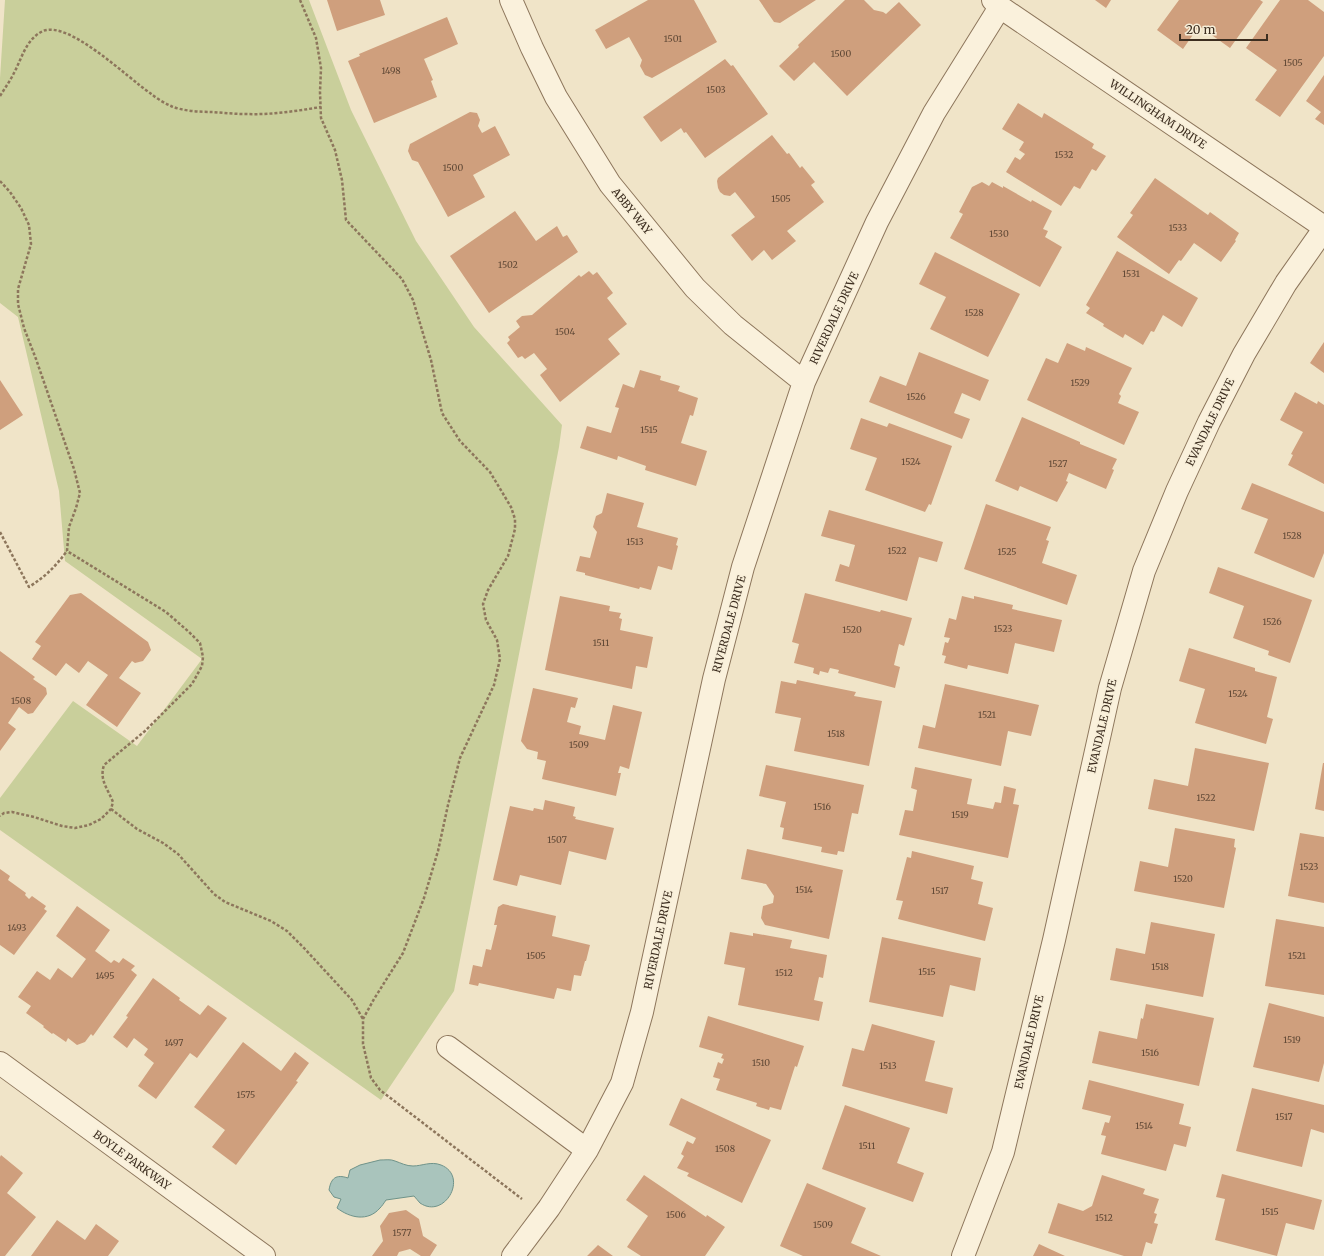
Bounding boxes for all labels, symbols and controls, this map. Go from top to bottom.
scale bar [1180,16,1267,42]
text: 20 m [1186,22,1215,37]
house number: 1501 [664,33,682,44]
house number: 1500 [831,48,851,59]
house number: 1505 [1283,57,1303,68]
house number: 1498 [381,65,401,76]
street label: WILLINGHAM DRIVE [1106,76,1209,152]
house number: 1503 [706,84,726,95]
house number: 1532 [1055,149,1073,160]
house number: 1500 [443,162,463,173]
street label: ABBY WAY [608,184,656,238]
house number: 1505 [771,193,791,204]
house number: 1533 [1169,222,1187,233]
house number: 1530 [989,228,1009,239]
house number: 1502 [498,259,518,270]
house number: 1531 [1122,268,1140,279]
street label: RIVERDALE DRIVE [806,270,862,366]
house number: 1528 [964,307,984,318]
house number: 1504 [555,326,576,337]
street label: EVANDALE DRIVE [1183,376,1237,468]
house number: 1529 [1070,377,1090,388]
house number: 1526 [906,391,926,402]
house number: 1515 [640,424,658,435]
house number: 1524 [901,456,921,467]
house number: 1527 [1049,458,1067,469]
house number: 1528 [1282,530,1302,541]
house number: 1513 [626,536,644,547]
house number: 1522 [887,545,907,556]
house number: 1525 [998,546,1016,557]
street label: RIVERDALE DRIVE [709,574,749,674]
house number: 1526 [1262,616,1282,627]
house number: 1523 [994,623,1012,634]
house number: 1520 [842,624,862,635]
house number: 1511 [593,637,609,648]
street label: EVANDALE DRIVE [1084,678,1120,774]
house number: 1524 [1228,688,1248,699]
house number: 1508 [11,695,31,706]
house number: 1521 [978,709,996,720]
house number: 1518 [827,728,845,739]
house number: 1509 [569,739,589,750]
house number: 1522 [1196,792,1216,803]
house number: 1516 [813,801,831,812]
house number: 1519 [951,809,969,820]
house number: 1507 [547,834,567,845]
house number: 1523 [1300,861,1318,872]
house number: 1520 [1173,873,1193,884]
house number: 1514 [795,884,813,895]
house number: 1517 [931,885,949,896]
street label: RIVERDALE DRIVE [641,889,675,991]
house number: 1493 [8,922,26,933]
house number: 1505 [526,950,546,961]
house number: 1521 [1288,950,1306,961]
house number: 1518 [1151,961,1169,972]
house number: 1515 [918,966,936,977]
house number: 1512 [775,967,793,978]
house number: 1495 [95,970,115,981]
street label: EVANDALE DRIVE [1011,994,1047,1090]
house number: 1519 [1283,1034,1301,1045]
house number: 1497 [165,1037,183,1048]
house number: 1516 [1141,1047,1159,1058]
house number: 1510 [752,1057,770,1068]
house number: 1513 [879,1060,897,1071]
house number: 1575 [237,1089,255,1100]
house number: 1517 [1275,1111,1293,1122]
house number: 1514 [1135,1120,1153,1131]
street label: BOYLE PARKWAY [90,1127,174,1193]
house number: 1511 [859,1140,875,1151]
house number: 1508 [715,1143,735,1154]
house number: 1515 [1261,1206,1279,1217]
house number: 1506 [666,1209,687,1220]
house number: 1512 [1095,1212,1113,1223]
house number: 1509 [813,1219,833,1230]
house number: 1577 [393,1227,411,1238]

